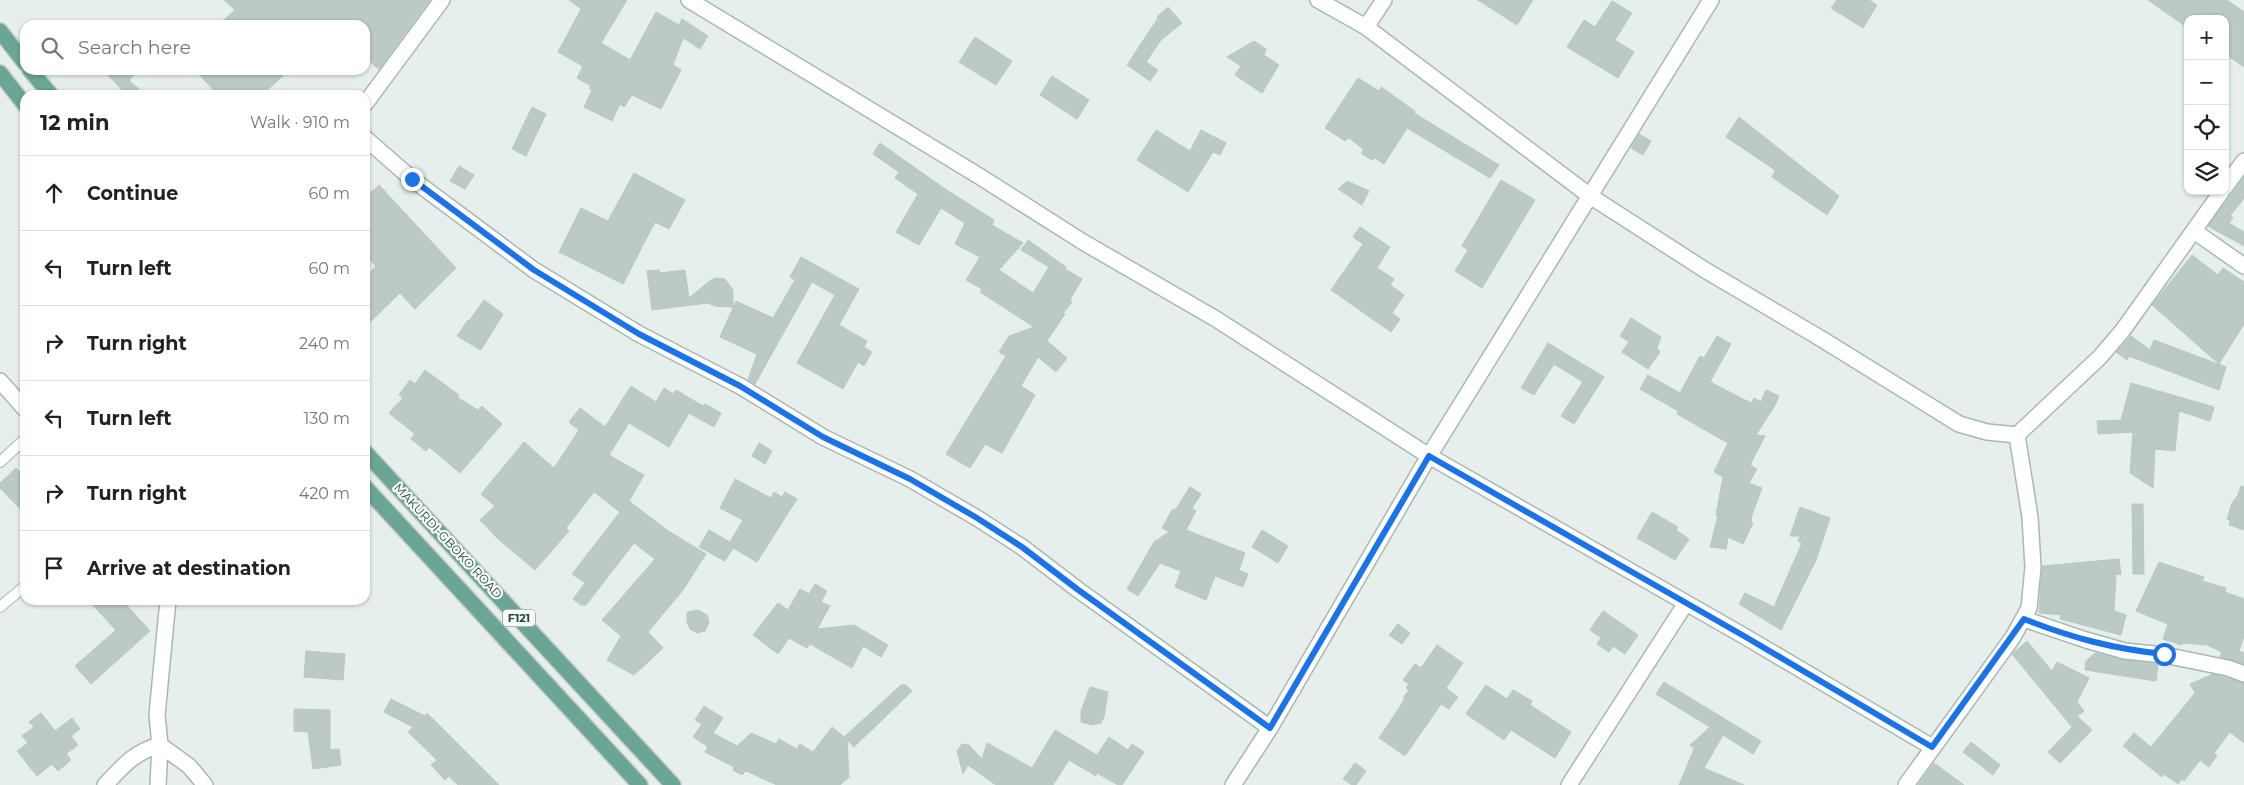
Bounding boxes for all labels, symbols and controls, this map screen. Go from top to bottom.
map controls [2184,15,2229,195]
button: + [2184,15,2229,60]
search box [20,20,370,75]
icon: search [38,34,66,62]
text: Search here [78,36,191,59]
button: − [2184,60,2229,105]
button: locate [2184,105,2229,150]
text: 12 min [40,110,109,135]
text: Walk · 910 m [250,113,350,132]
button: layers [2184,150,2229,195]
route end [401,168,424,191]
icon: ahead [40,179,68,207]
text: Continue [87,182,178,205]
text: 60 m [308,184,350,203]
icon: left [40,254,68,282]
text: Turn left [87,257,172,280]
text: 60 m [308,259,350,278]
icon: right [40,329,68,357]
text: Turn right [87,332,187,355]
text: 240 m [299,334,350,353]
icon: left [40,404,68,432]
text: Turn left [87,407,172,430]
text: 130 m [303,409,350,428]
icon: right [40,479,68,507]
street label: MAKURDI-GBOKO ROAD [391,480,506,601]
text: Turn right [87,482,187,505]
text: 420 m [299,484,350,503]
icon: arrive [40,554,68,582]
text: Arrive at destination [87,557,291,580]
road number: F121 [503,610,535,626]
route start [2153,643,2176,666]

